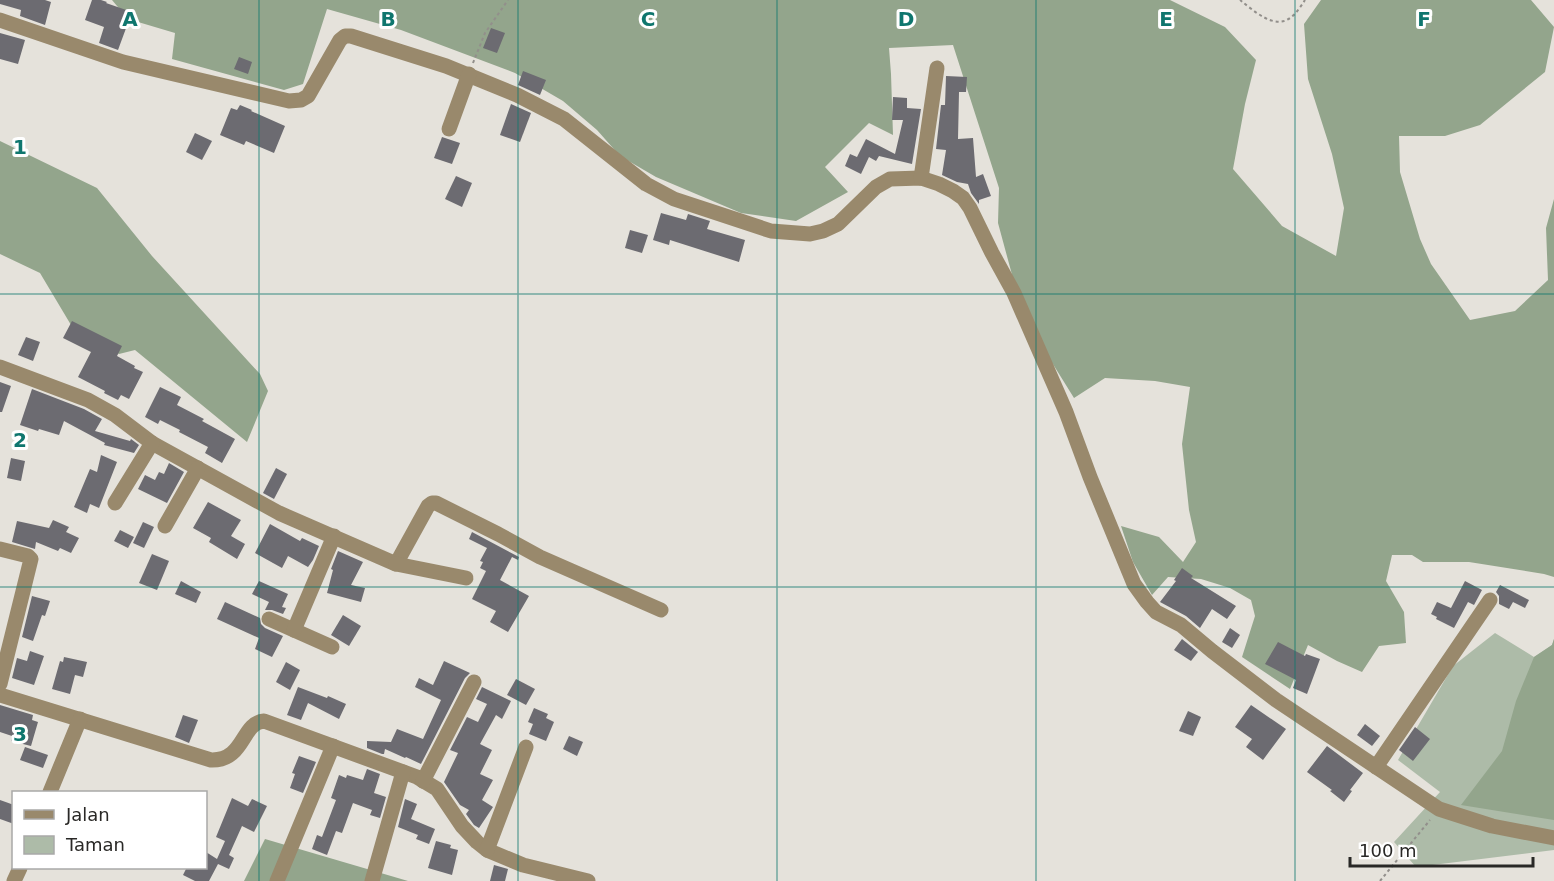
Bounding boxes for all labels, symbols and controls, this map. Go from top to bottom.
text: A [122,7,138,31]
text: B [380,7,396,31]
text: C [641,7,655,31]
text: D [898,7,914,31]
text: E [1159,7,1173,31]
text: F [1417,7,1431,31]
text: 1 [13,135,27,159]
text: 2 [13,428,27,452]
text: 3 [13,722,27,746]
legend [12,791,207,869]
text: Jalan [65,804,110,825]
scale bar [1350,830,1533,868]
text: Taman [65,834,125,855]
text: 100 m [1359,840,1417,861]

